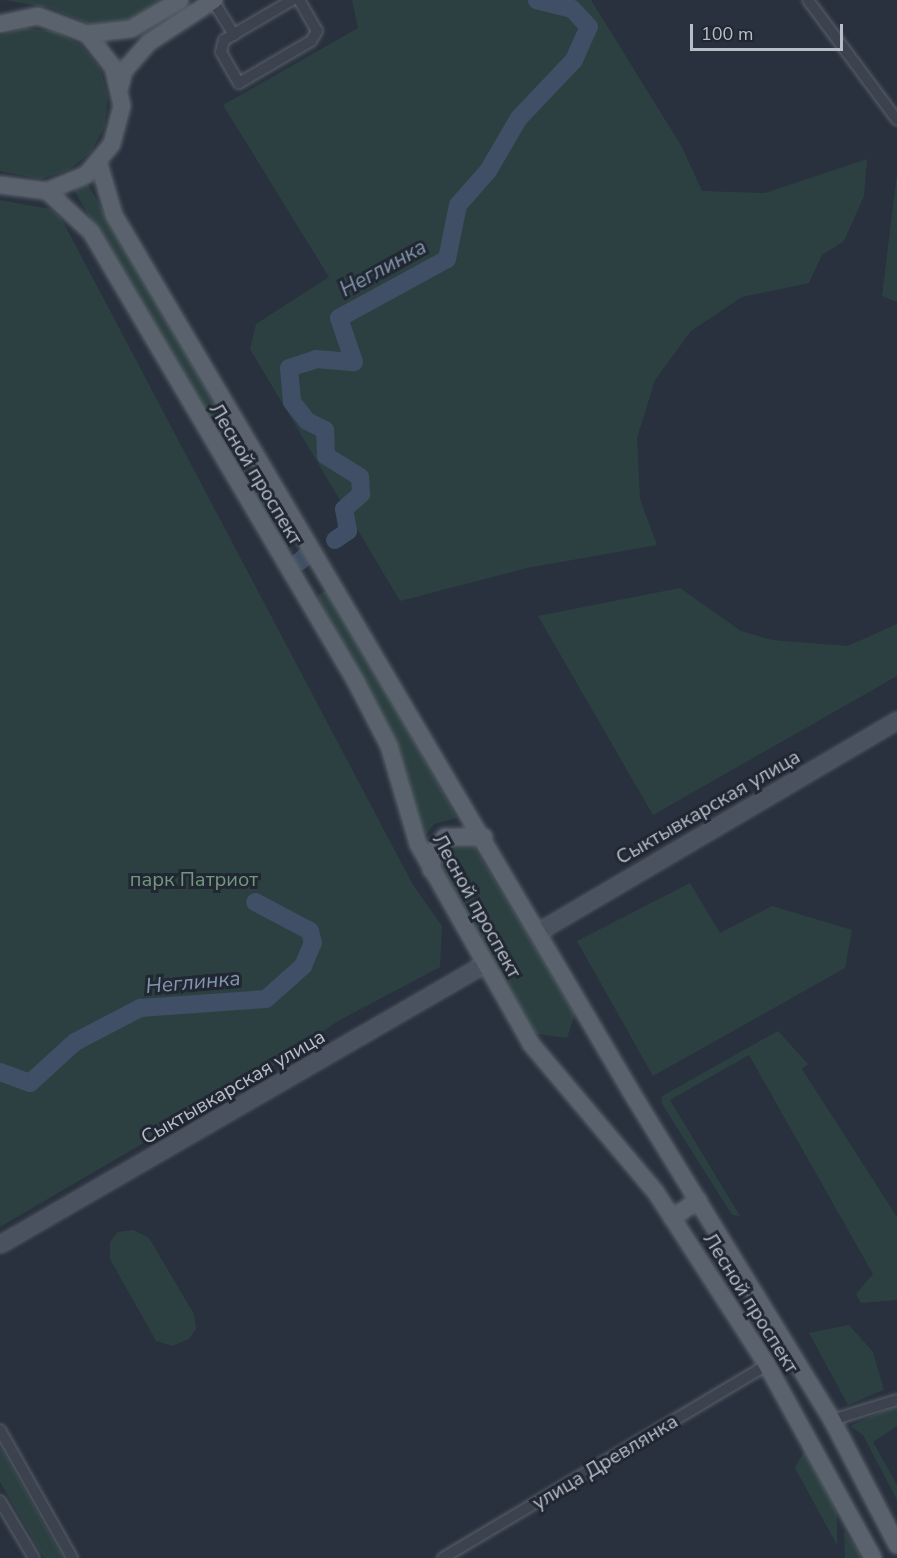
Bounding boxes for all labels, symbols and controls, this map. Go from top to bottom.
scale bar [693,12,846,50]
text: 100 m [701,22,753,46]
water label: Неглинка [335,234,431,302]
street label: Лесной проспект [204,399,308,549]
street label: Сыктывкарская улица [612,744,804,870]
street label: Лесной проспект [427,830,527,982]
park label: парк Патриот [130,867,258,891]
water label: Неглинка [145,965,241,999]
street label: Сыктывкарская улица [137,1024,329,1150]
street label: Лесной проспект [698,1228,804,1378]
street label: улица Древлянка [528,1409,682,1515]

